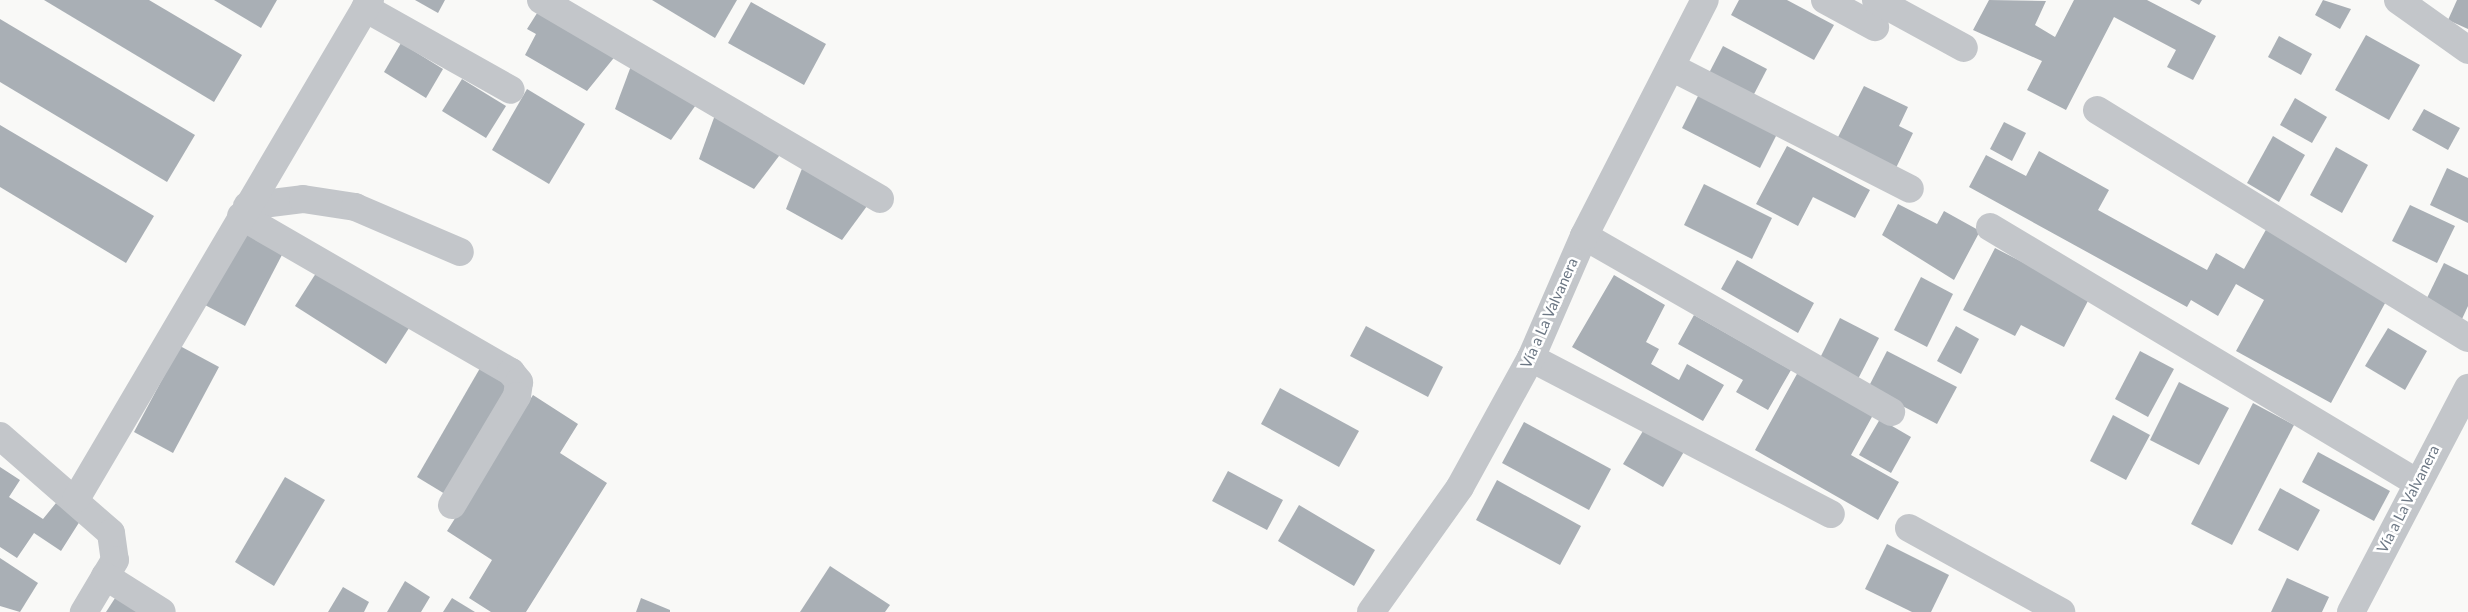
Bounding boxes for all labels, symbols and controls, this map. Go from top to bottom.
street label: Vía a La Valvanera [1517,255,1581,371]
street label: Vía a La Valvanera [2373,442,2443,556]

